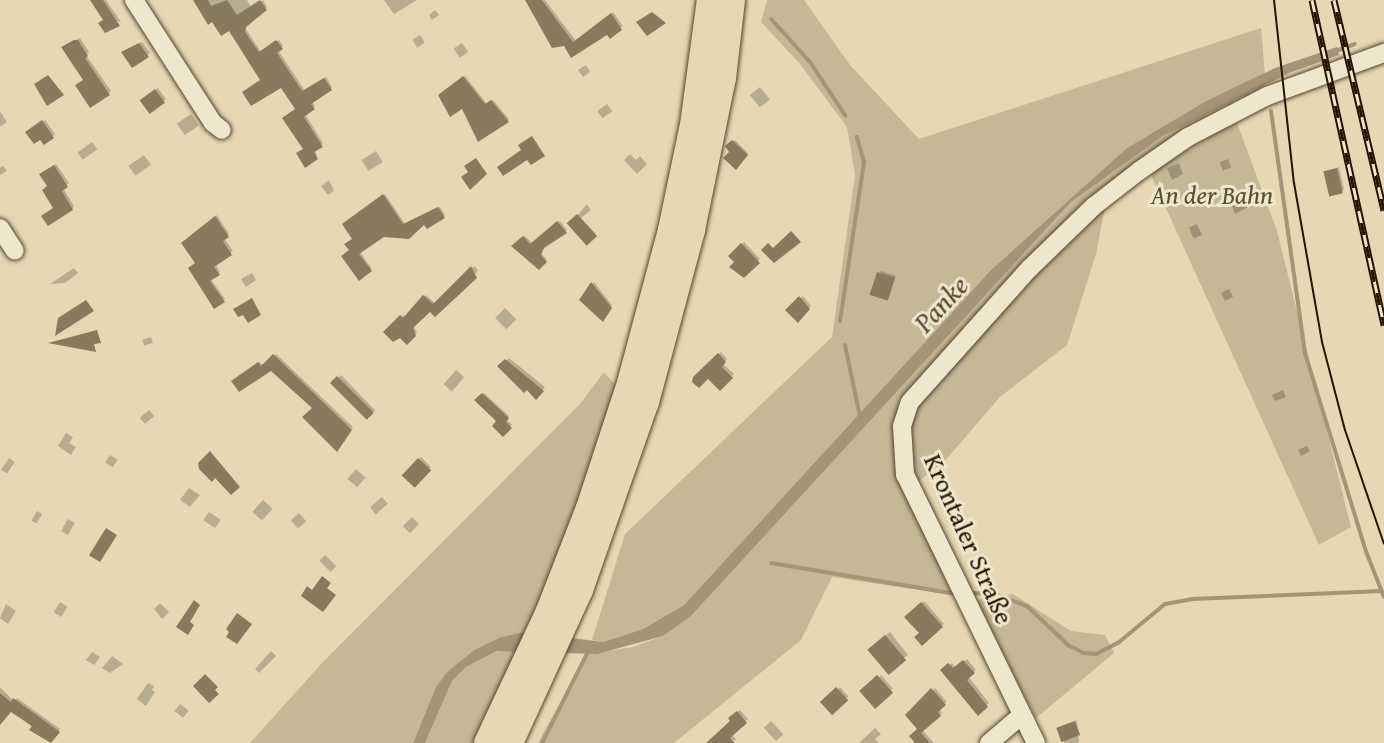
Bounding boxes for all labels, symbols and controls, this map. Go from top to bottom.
park label: An der Bahn [1151,179,1273,211]
water label: Panke [907,269,975,339]
street label: Krontaler Straße [918,449,1020,629]

